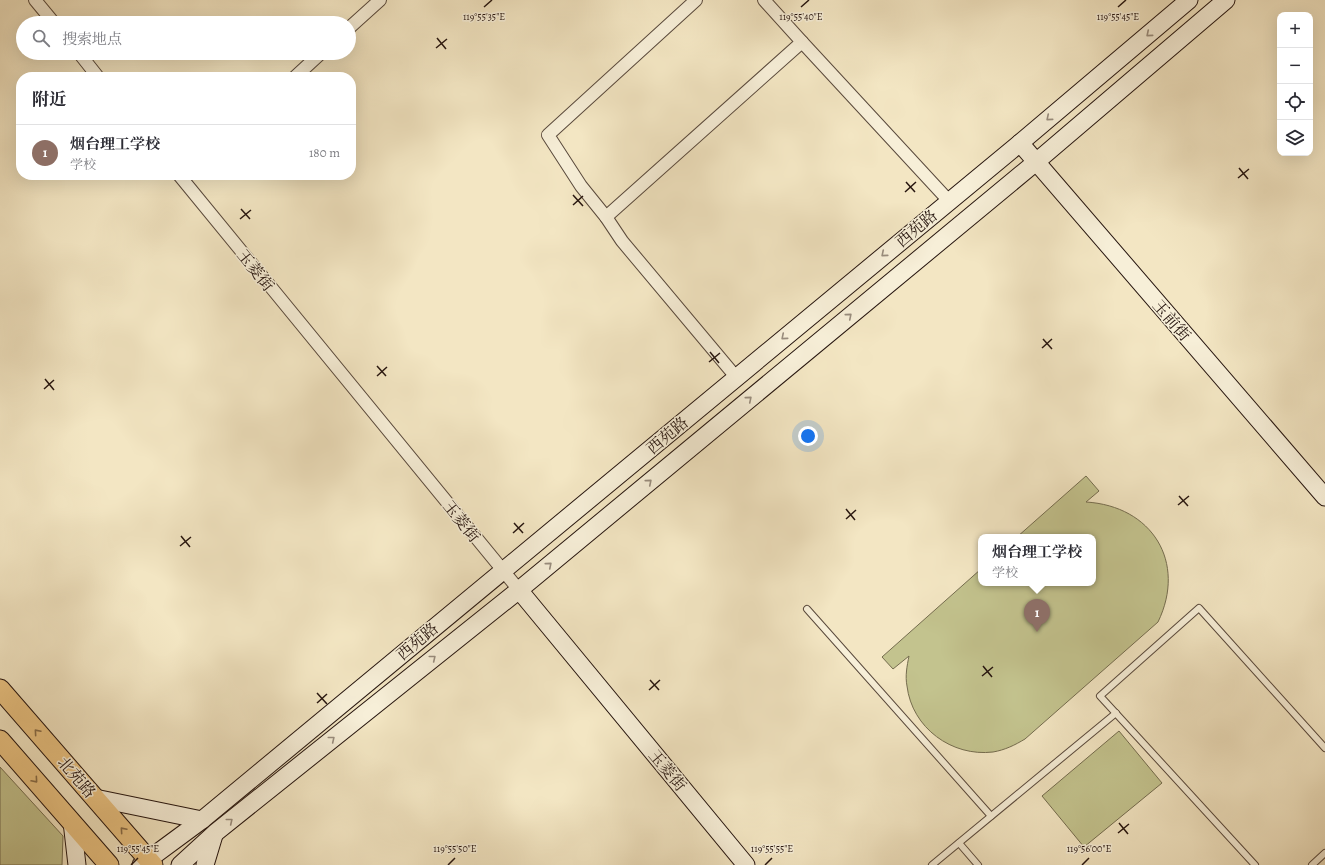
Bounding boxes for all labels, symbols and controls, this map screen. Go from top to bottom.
text: 119°55'35"E [463,10,505,23]
text: 119°55'40"E [779,10,823,23]
text: 119°55'45"E [1097,10,1139,23]
map controls [1277,12,1313,156]
button: + [1277,12,1313,48]
search box [16,16,356,60]
icon: search [30,27,52,49]
text: 搜索地点 [62,29,122,49]
one-way arrow [1146,30,1153,37]
button: − [1277,48,1313,84]
button: locate [1277,84,1313,120]
text: 附近 [32,88,66,111]
one-way arrow [1046,113,1054,120]
button: layers [1277,120,1313,156]
text: 烟台理工学校 [70,134,160,154]
text: 1 [43,144,47,161]
text: 180 m [309,144,340,161]
text: 学校 [70,156,96,173]
street label: 西苑路 [891,205,942,253]
street label: 玉菱街 [232,245,279,296]
one-way arrow [882,250,889,257]
street label: 玉前街 [1147,295,1195,346]
one-way arrow [844,314,852,321]
one-way arrow [782,333,789,340]
one-way arrow [744,396,751,403]
street label: 西苑路 [642,412,693,460]
your location [798,426,818,446]
one-way arrow [644,479,651,486]
street label: 玉菱街 [438,496,485,547]
popup [978,534,1096,586]
text: 烟台理工学校 [992,542,1082,562]
one-way arrow [544,562,551,569]
text: 学校 [992,564,1018,581]
pin: 1 [1024,599,1050,632]
street label: 西苑路 [392,618,443,666]
one-way arrow [429,656,436,663]
one-way arrow [35,729,42,736]
one-way arrow [327,737,334,744]
street label: 玉菱街 [643,745,691,796]
street label: 北苑路 [52,752,100,803]
one-way arrow [30,775,37,782]
one-way arrow [226,818,233,825]
one-way arrow [120,827,127,834]
text: 119°55'45"E [117,842,159,855]
text: 119°55'50"E [433,842,477,855]
text: 119°55'55"E [751,842,793,855]
text: 119°56'00"E [1067,842,1111,855]

